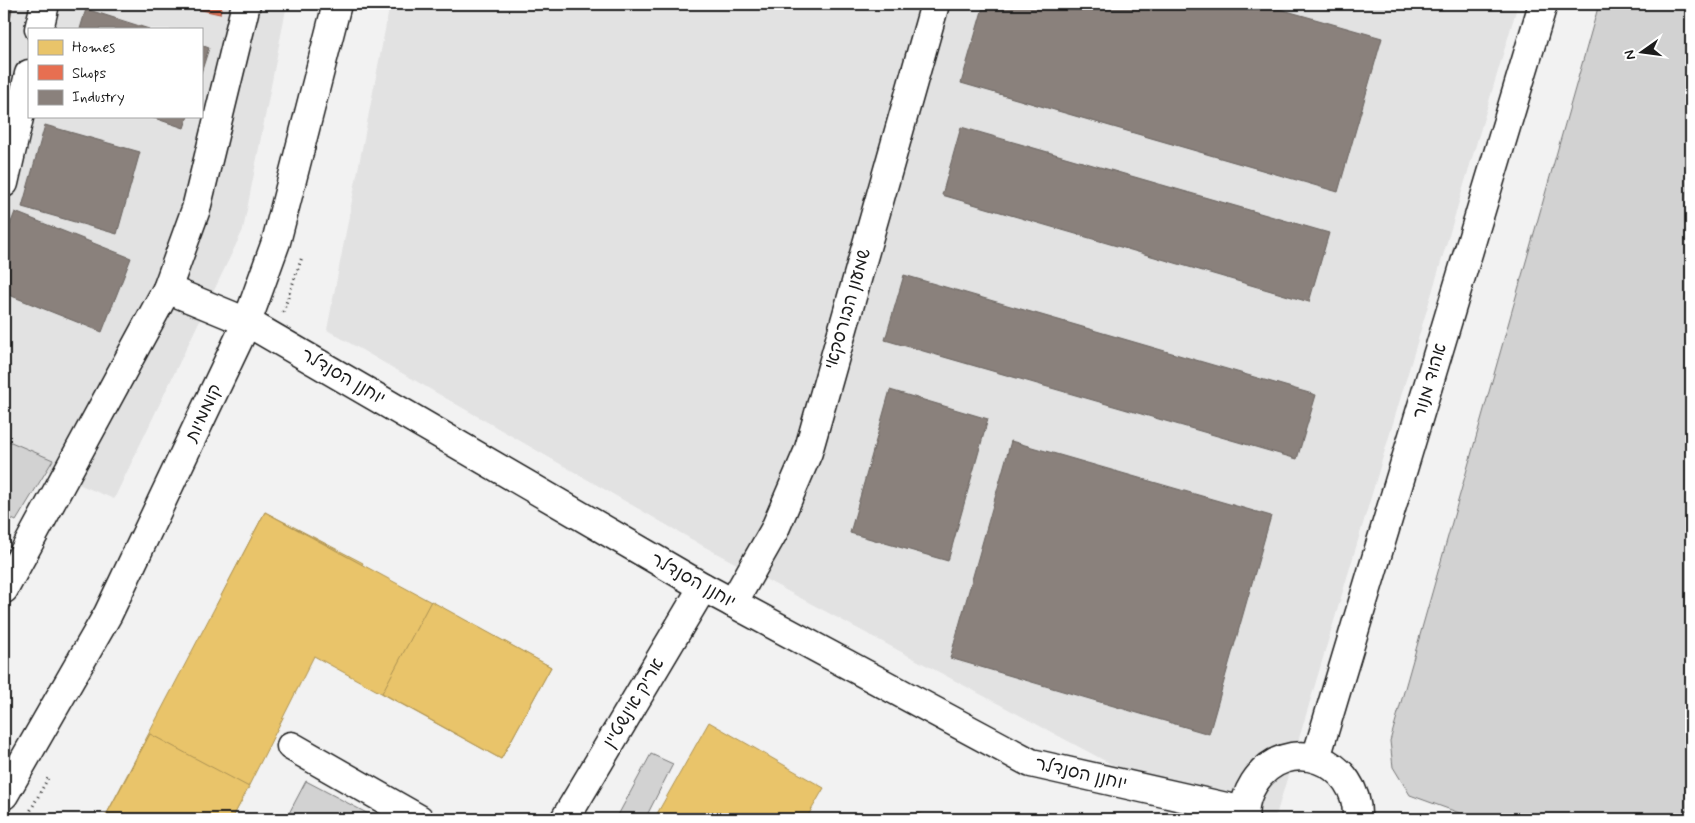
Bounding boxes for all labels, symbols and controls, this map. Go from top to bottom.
legend [28,28,202,118]
north arrow [1618,28,1668,78]
text: Homes [72,38,115,58]
text: N [1620,48,1640,62]
text: Shops [72,64,107,84]
text: Industry [72,88,125,108]
street label: שמעון הבורסקאי [819,245,877,372]
street label: אהוד מנור [1407,340,1453,422]
street label: יוחנן הסנדלר [296,343,390,411]
street label: קוממיות [180,380,228,447]
street label: יוחנן הסנדלר [646,548,740,614]
street label: אריק אינשטיין [598,653,670,753]
street label: יוחנן הסנדלר [1033,752,1129,796]

